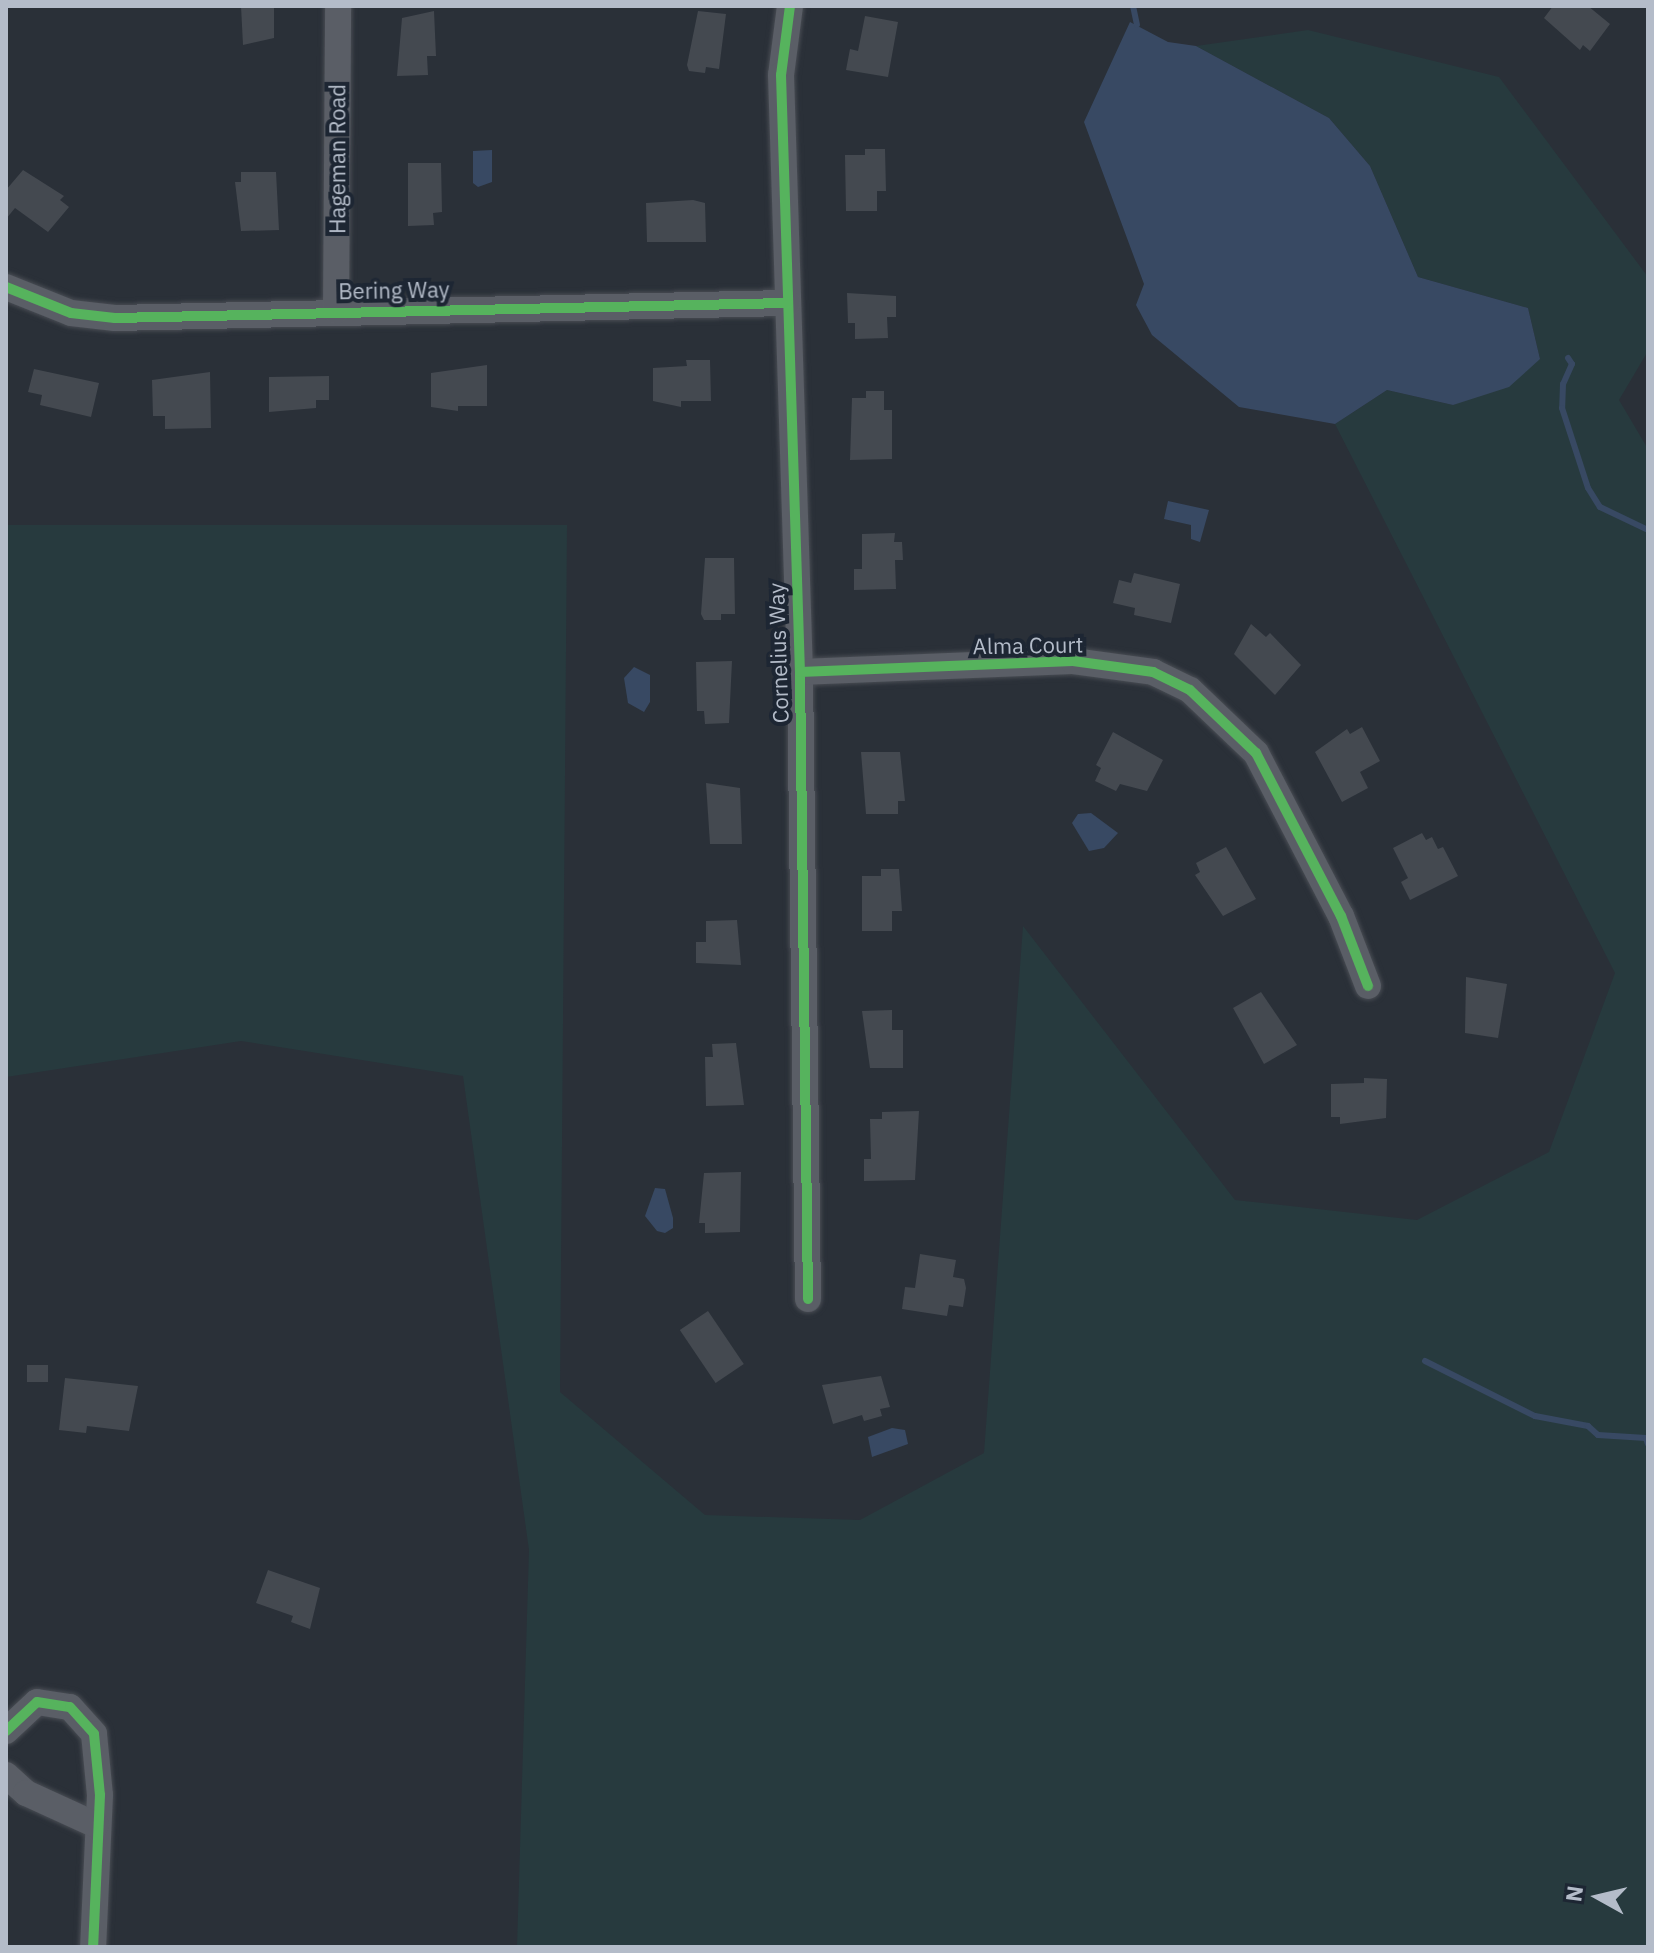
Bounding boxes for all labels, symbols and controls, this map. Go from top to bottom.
street label: Hageman Road [324,84,350,234]
street label: Bering Way [338,276,450,304]
street label: Cornelius Way [762,582,794,724]
street label: Alma Court [972,631,1084,659]
north arrow [1558,1857,1638,1937]
text: N [1558,1884,1589,1903]

